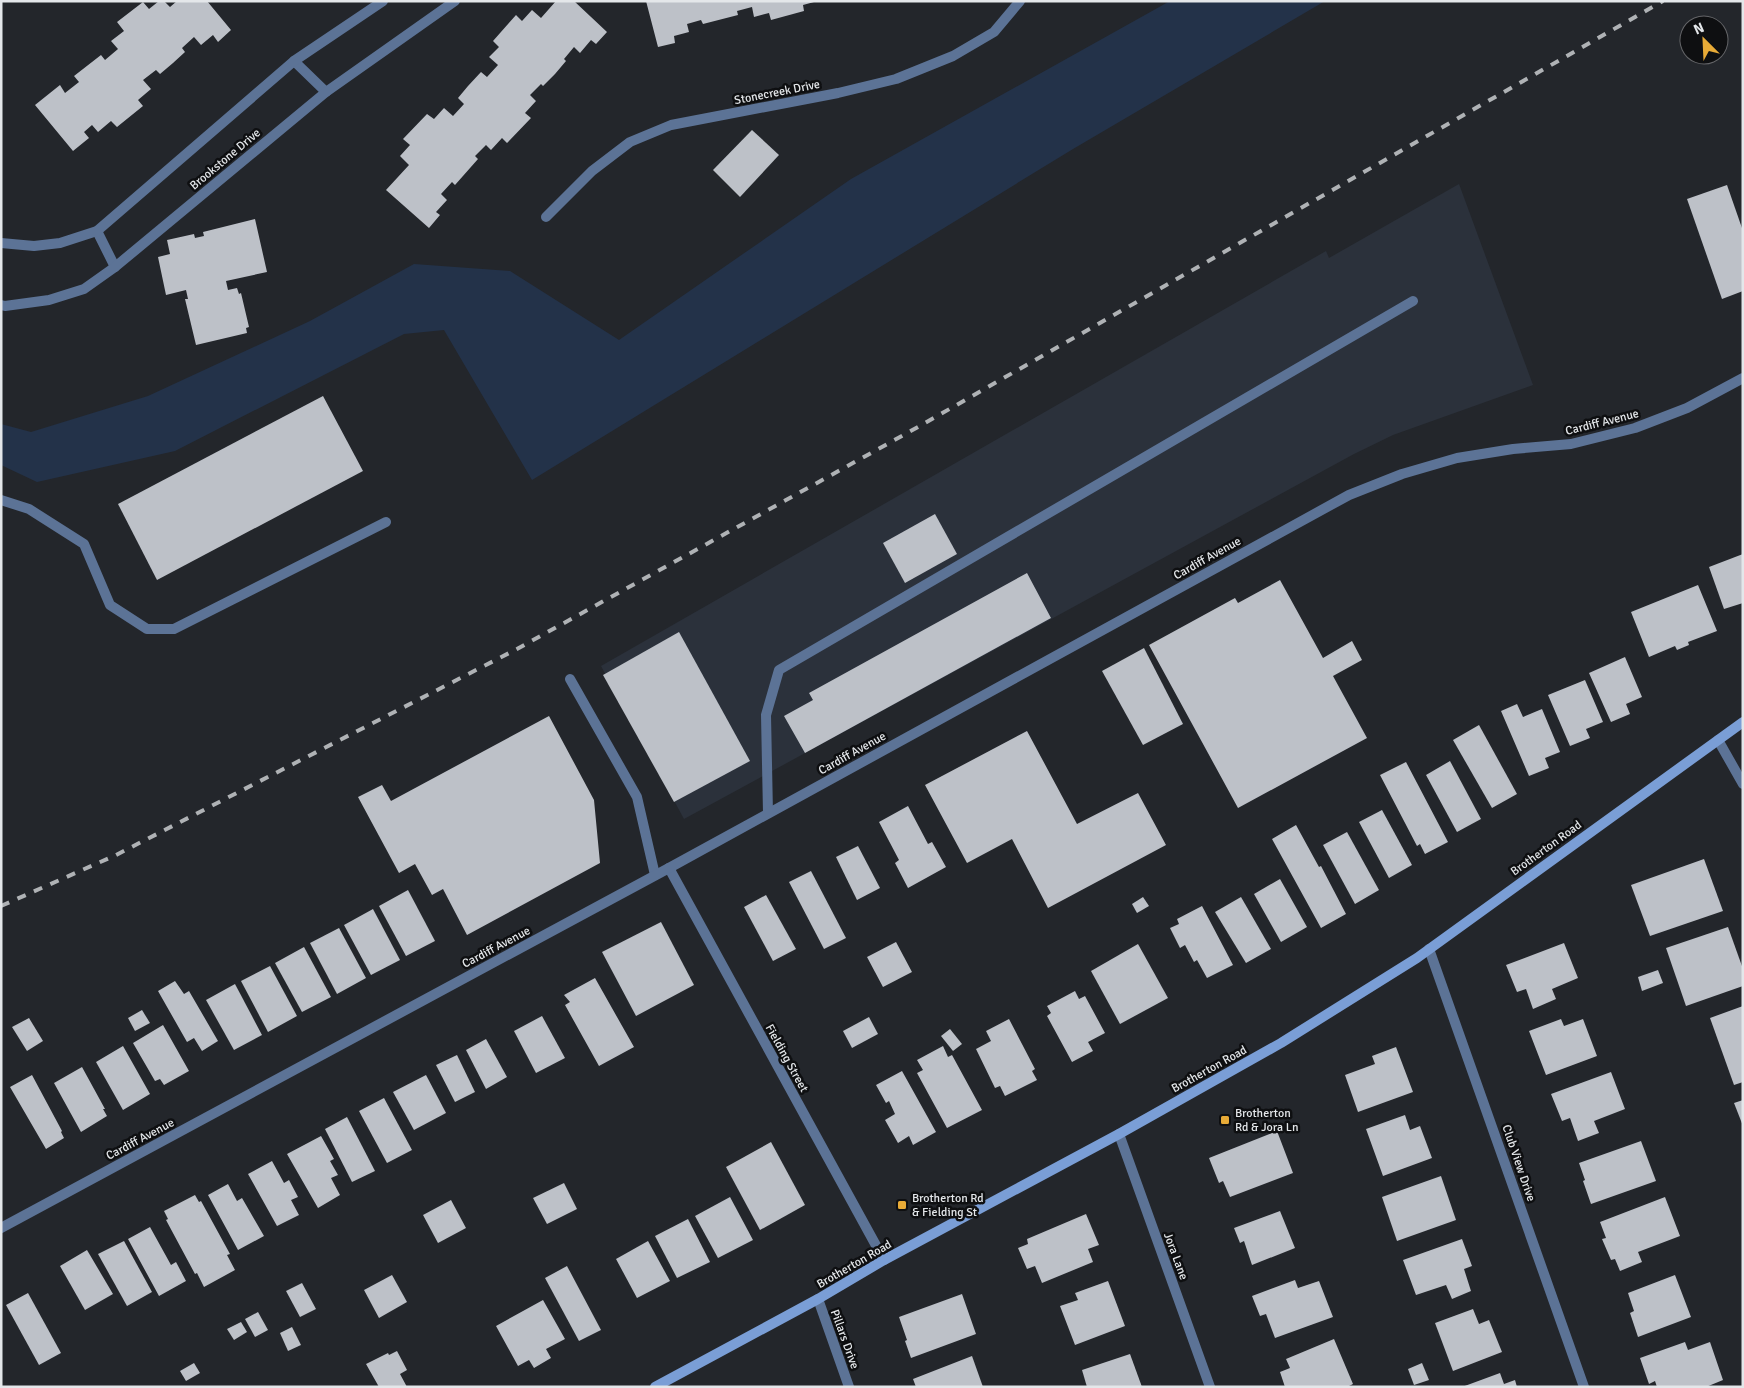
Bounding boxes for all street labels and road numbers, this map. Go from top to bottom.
street label: Stonecreek Drive [733,77,821,108]
street label: Brookstone Drive [187,126,264,193]
street label: Cardiff Avenue [1564,406,1640,439]
street label: Cardiff Avenue [1171,534,1244,583]
street label: Cardiff Avenue [816,729,889,778]
street label: Brotherton Road [1508,818,1585,879]
street label: Cardiff Avenue [460,923,533,972]
street label: Fielding Street [762,1022,811,1095]
street label: Brotherton Road [1169,1043,1250,1096]
street label: Cardiff Avenue [104,1115,177,1164]
street label: Club View Drive [1498,1123,1539,1204]
street label: Jora Lane [1160,1230,1191,1282]
street label: Brotherton Road [814,1237,894,1292]
street label: Pillars Drive [827,1307,862,1371]

